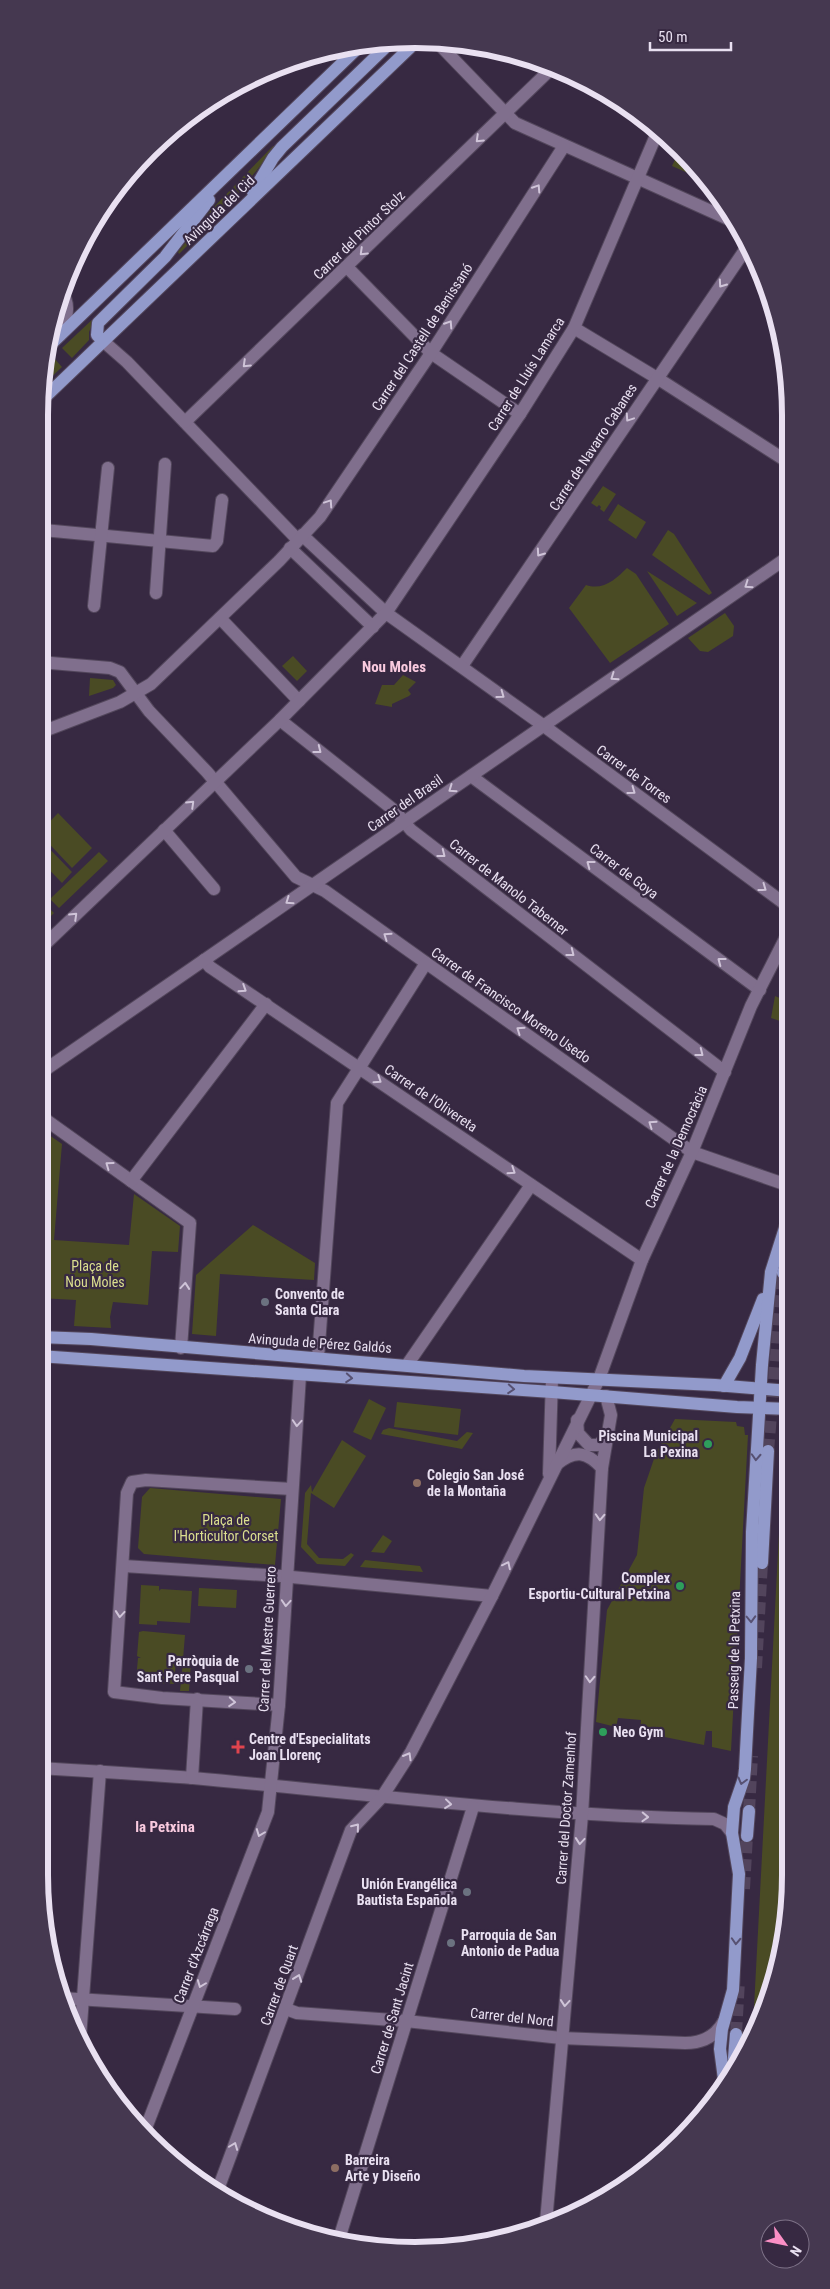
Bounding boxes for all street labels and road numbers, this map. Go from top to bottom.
street label: Avinguda del Cid [180,172,258,248]
street label: Carrer del Pintor Stolz [310,187,408,283]
street label: Carrer del Castell de Benissanó [368,260,476,414]
street label: Carrer de Lluís Lamarca [484,314,568,434]
street label: Carrer de Navarro Cabanes [546,380,640,514]
street label: Carrer de Torres [593,742,675,806]
street label: Carrer del Brasil [364,771,446,835]
street label: Carrer de Manolo Taberner [446,836,572,938]
street label: Carrer de Goya [587,840,661,902]
street label: Carrer de Francisco Moreno Usedo [428,944,594,1066]
street label: Carrer de l'Olivereta [382,1061,480,1135]
street label: Carrer de la Democràcia [642,1083,710,1211]
street label: Avinguda de Pérez Galdós [248,1330,392,1356]
street label: Carrer del Mestre Guerrero [255,1566,279,1712]
street label: Passeig de la Petxina [725,1591,743,1709]
street label: Carrer del Doctor Zamenhof [553,1730,579,1885]
street label: Carrer d'Azcárraga [170,1905,222,2005]
street label: Carrer de Quart [257,1943,301,2027]
street label: Carrer de Sant Jacint [367,1960,417,2076]
street label: Carrer del Nord [469,2005,555,2029]

